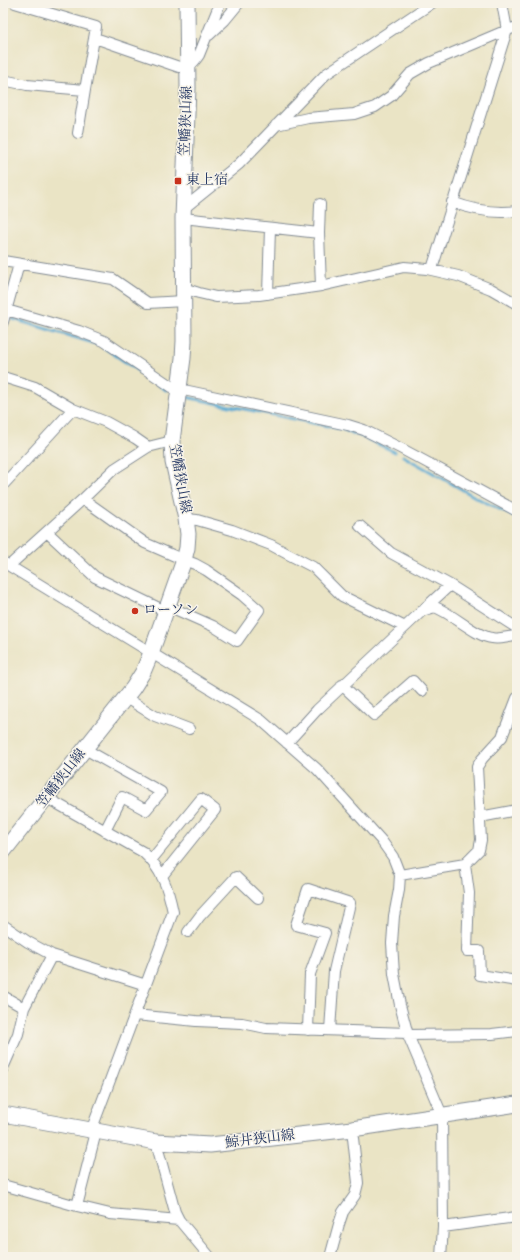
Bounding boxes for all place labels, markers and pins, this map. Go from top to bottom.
place label: 東上宿 [186,171,228,191]
marker: 東上宿 [173,176,183,186]
place label: ローソン [143,601,198,621]
marker: ローソン [130,606,140,616]

